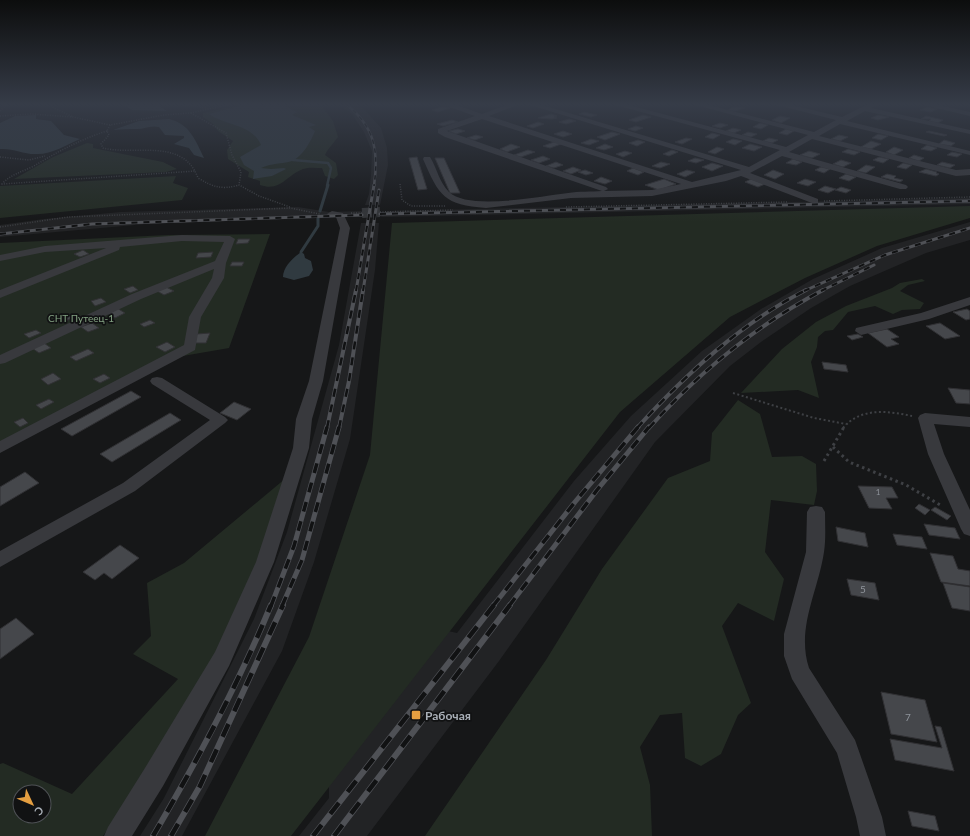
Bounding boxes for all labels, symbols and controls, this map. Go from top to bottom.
park label: СНТ Путеец-1 [48,312,114,324]
house number: 1 [876,487,881,497]
house number: 5 [860,583,866,595]
place label: Рабочая [425,708,471,723]
marker: Рабочая [410,709,422,721]
house number: 7 [905,711,911,723]
north arrow [12,784,52,824]
text: С [32,804,47,819]

